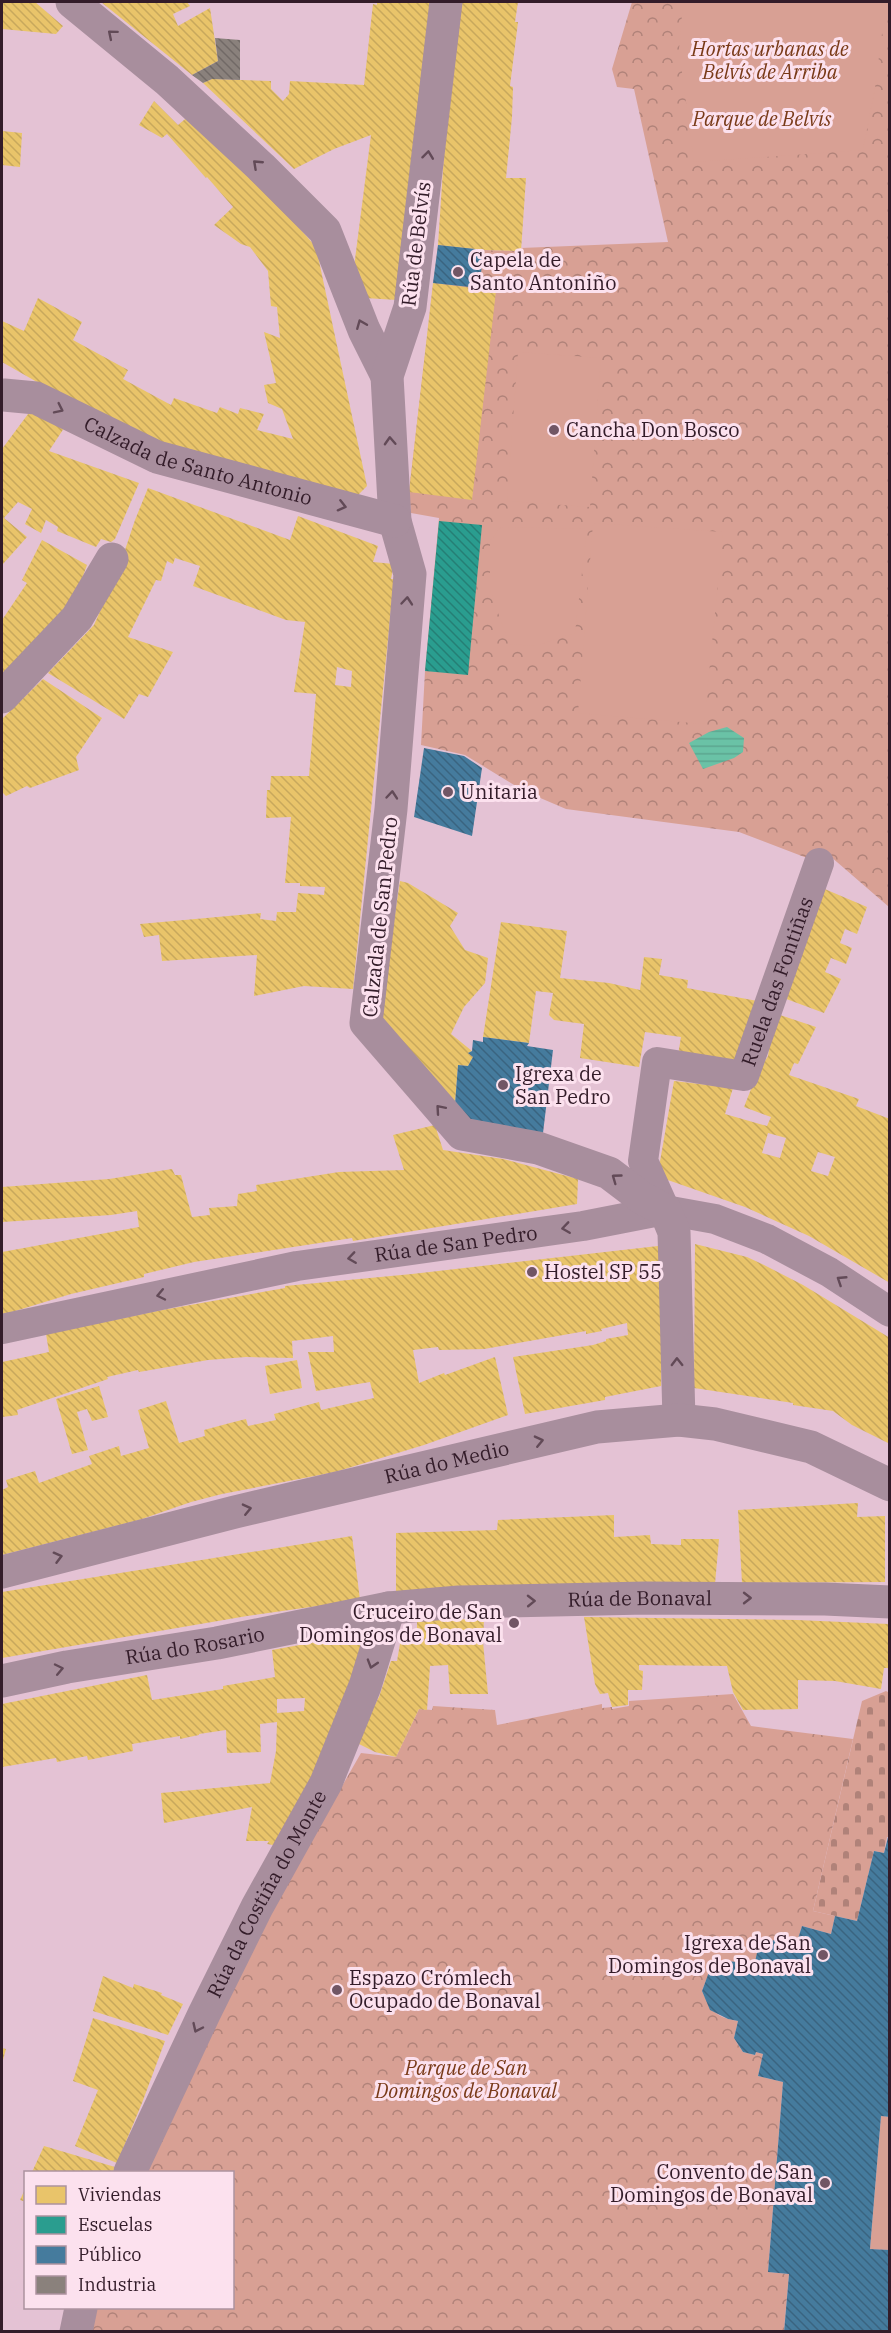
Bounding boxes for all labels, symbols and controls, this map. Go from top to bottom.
one-way arrow [108,31,119,42]
park label: Hortas urbanas de Belvís de Arriba [690,35,849,85]
park label: Parque de Belvís [691,105,832,132]
one-way arrow [421,150,433,159]
one-way arrow [254,160,265,171]
street label: Rúa de Belvís [394,180,437,308]
place label: Capela de Santo Antoniño [470,246,616,296]
marker: Capela de Santo Antoniño [451,265,465,279]
one-way arrow [356,319,368,330]
one-way arrow [53,402,64,413]
street label: Calzada de Santo Antonio [80,410,315,511]
place label: Cancha Don Bosco [566,416,740,443]
marker: Cancha Don Bosco [547,423,561,437]
one-way arrow [384,437,397,446]
one-way arrow [336,499,346,512]
one-way arrow [401,597,414,606]
place label: Unitaria [460,778,538,805]
marker: Unitaria [441,785,455,799]
one-way arrow [385,791,398,800]
street label: Calzada de San Pedro [356,815,403,1019]
street label: Ruela das Fontiñas [734,893,819,1070]
place label: Igrexa de San Pedro [515,1060,610,1110]
marker: Igrexa de San Pedro [496,1078,510,1092]
one-way arrow [436,1105,447,1115]
one-way arrow [611,1175,622,1186]
street label: Rúa de San Pedro [372,1219,539,1268]
one-way arrow [561,1222,571,1234]
one-way arrow [348,1252,357,1264]
place label: Hostel SP 55 [544,1258,662,1285]
marker: Hostel SP 55 [525,1265,539,1279]
one-way arrow [836,1276,847,1287]
one-way arrow [156,1288,166,1301]
one-way arrow [671,1357,684,1366]
street label: Rúa do Medio [381,1434,512,1490]
one-way arrow [534,1435,544,1448]
one-way arrow [242,1503,252,1516]
one-way arrow [53,1552,63,1565]
street label: Rúa de Bonaval [567,1584,712,1613]
one-way arrow [743,1592,752,1604]
one-way arrow [527,1595,536,1607]
place label: Cruceiro de San Domingos de Bonaval [299,1598,502,1648]
marker: Cruceiro de San Domingos de Bonaval [507,1616,521,1630]
street label: Rúa do Rosario [123,1620,267,1671]
one-way arrow [367,1658,379,1669]
one-way arrow [53,1663,63,1676]
street label: Rúa da Costiña do Monte [200,1785,333,2002]
place label: Igrexa de San Domingos de Bonaval [608,1929,811,1979]
marker: Igrexa de San Domingos de Bonaval [816,1948,830,1962]
place label: Espazo Crómlech Ocupado de Bonaval [349,1964,540,2014]
marker: Espazo Crómlech Ocupado de Bonaval [330,1983,344,1997]
one-way arrow [192,2022,204,2033]
park label: Parque de San Domingos de Bonaval [374,2054,557,2104]
place label: Convento de San Domingos de Bonaval [610,2158,813,2208]
legend [24,2171,234,2309]
marker: Convento de San Domingos de Bonaval [818,2176,832,2190]
text: Viviendas [78,2183,161,2206]
text: Escuelas [78,2213,152,2236]
text: Público [78,2243,142,2266]
text: Industria [78,2273,156,2296]

